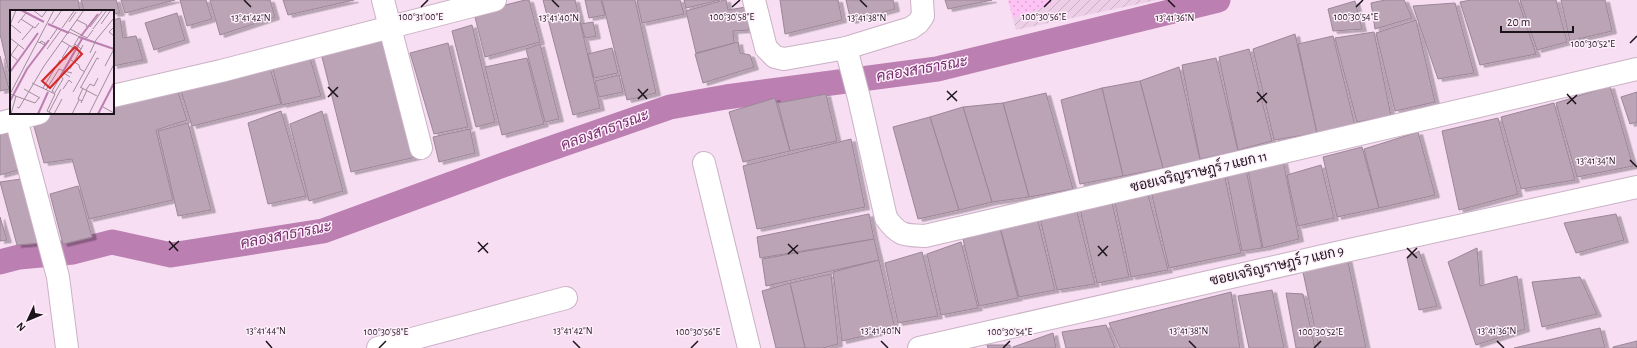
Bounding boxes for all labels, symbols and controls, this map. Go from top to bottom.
scale bar [1501,8,1573,34]
inset map [10,10,114,114]
text: 100°31'00"E [399,12,443,22]
text: 100°30'58"E [710,12,754,22]
text: 100°30'56"E [1022,12,1066,22]
text: 100°30'54"E [1334,12,1378,22]
text: 13°41'42"N [231,13,271,23]
text: 13°41'40"N [539,13,579,23]
text: 13°41'38"N [848,13,886,23]
text: 13°41'36"N [1156,13,1194,23]
text: 20 m [1507,16,1530,28]
text: 100°30'52"E [1571,39,1615,49]
water label: คลองสาธารณะ [875,54,969,84]
water label: คลองสาธารณะ [559,107,651,153]
street label: ซอยเจริญราษฎร์ 7 แยก 11 [1128,146,1269,196]
text: 13°41'34"N [1577,156,1615,166]
water label: คลองสาธารณะ [239,219,333,251]
street label: ซอยเจริญราษฎร์ 7 แยก 9 [1208,241,1346,289]
north arrow [8,300,48,340]
text: N [15,320,28,333]
text: 13°41'44"N [246,326,286,336]
text: 13°41'42"N [553,326,593,336]
text: 13°41'40"N [861,326,901,336]
text: 13°41'38"N [1170,326,1208,336]
text: 13°41'36"N [1478,326,1516,336]
text: 100°30'58"E [364,327,408,337]
text: 100°30'56"E [676,327,720,337]
text: 100°30'54"E [988,327,1032,337]
text: 100°30'52"E [1299,327,1343,337]

